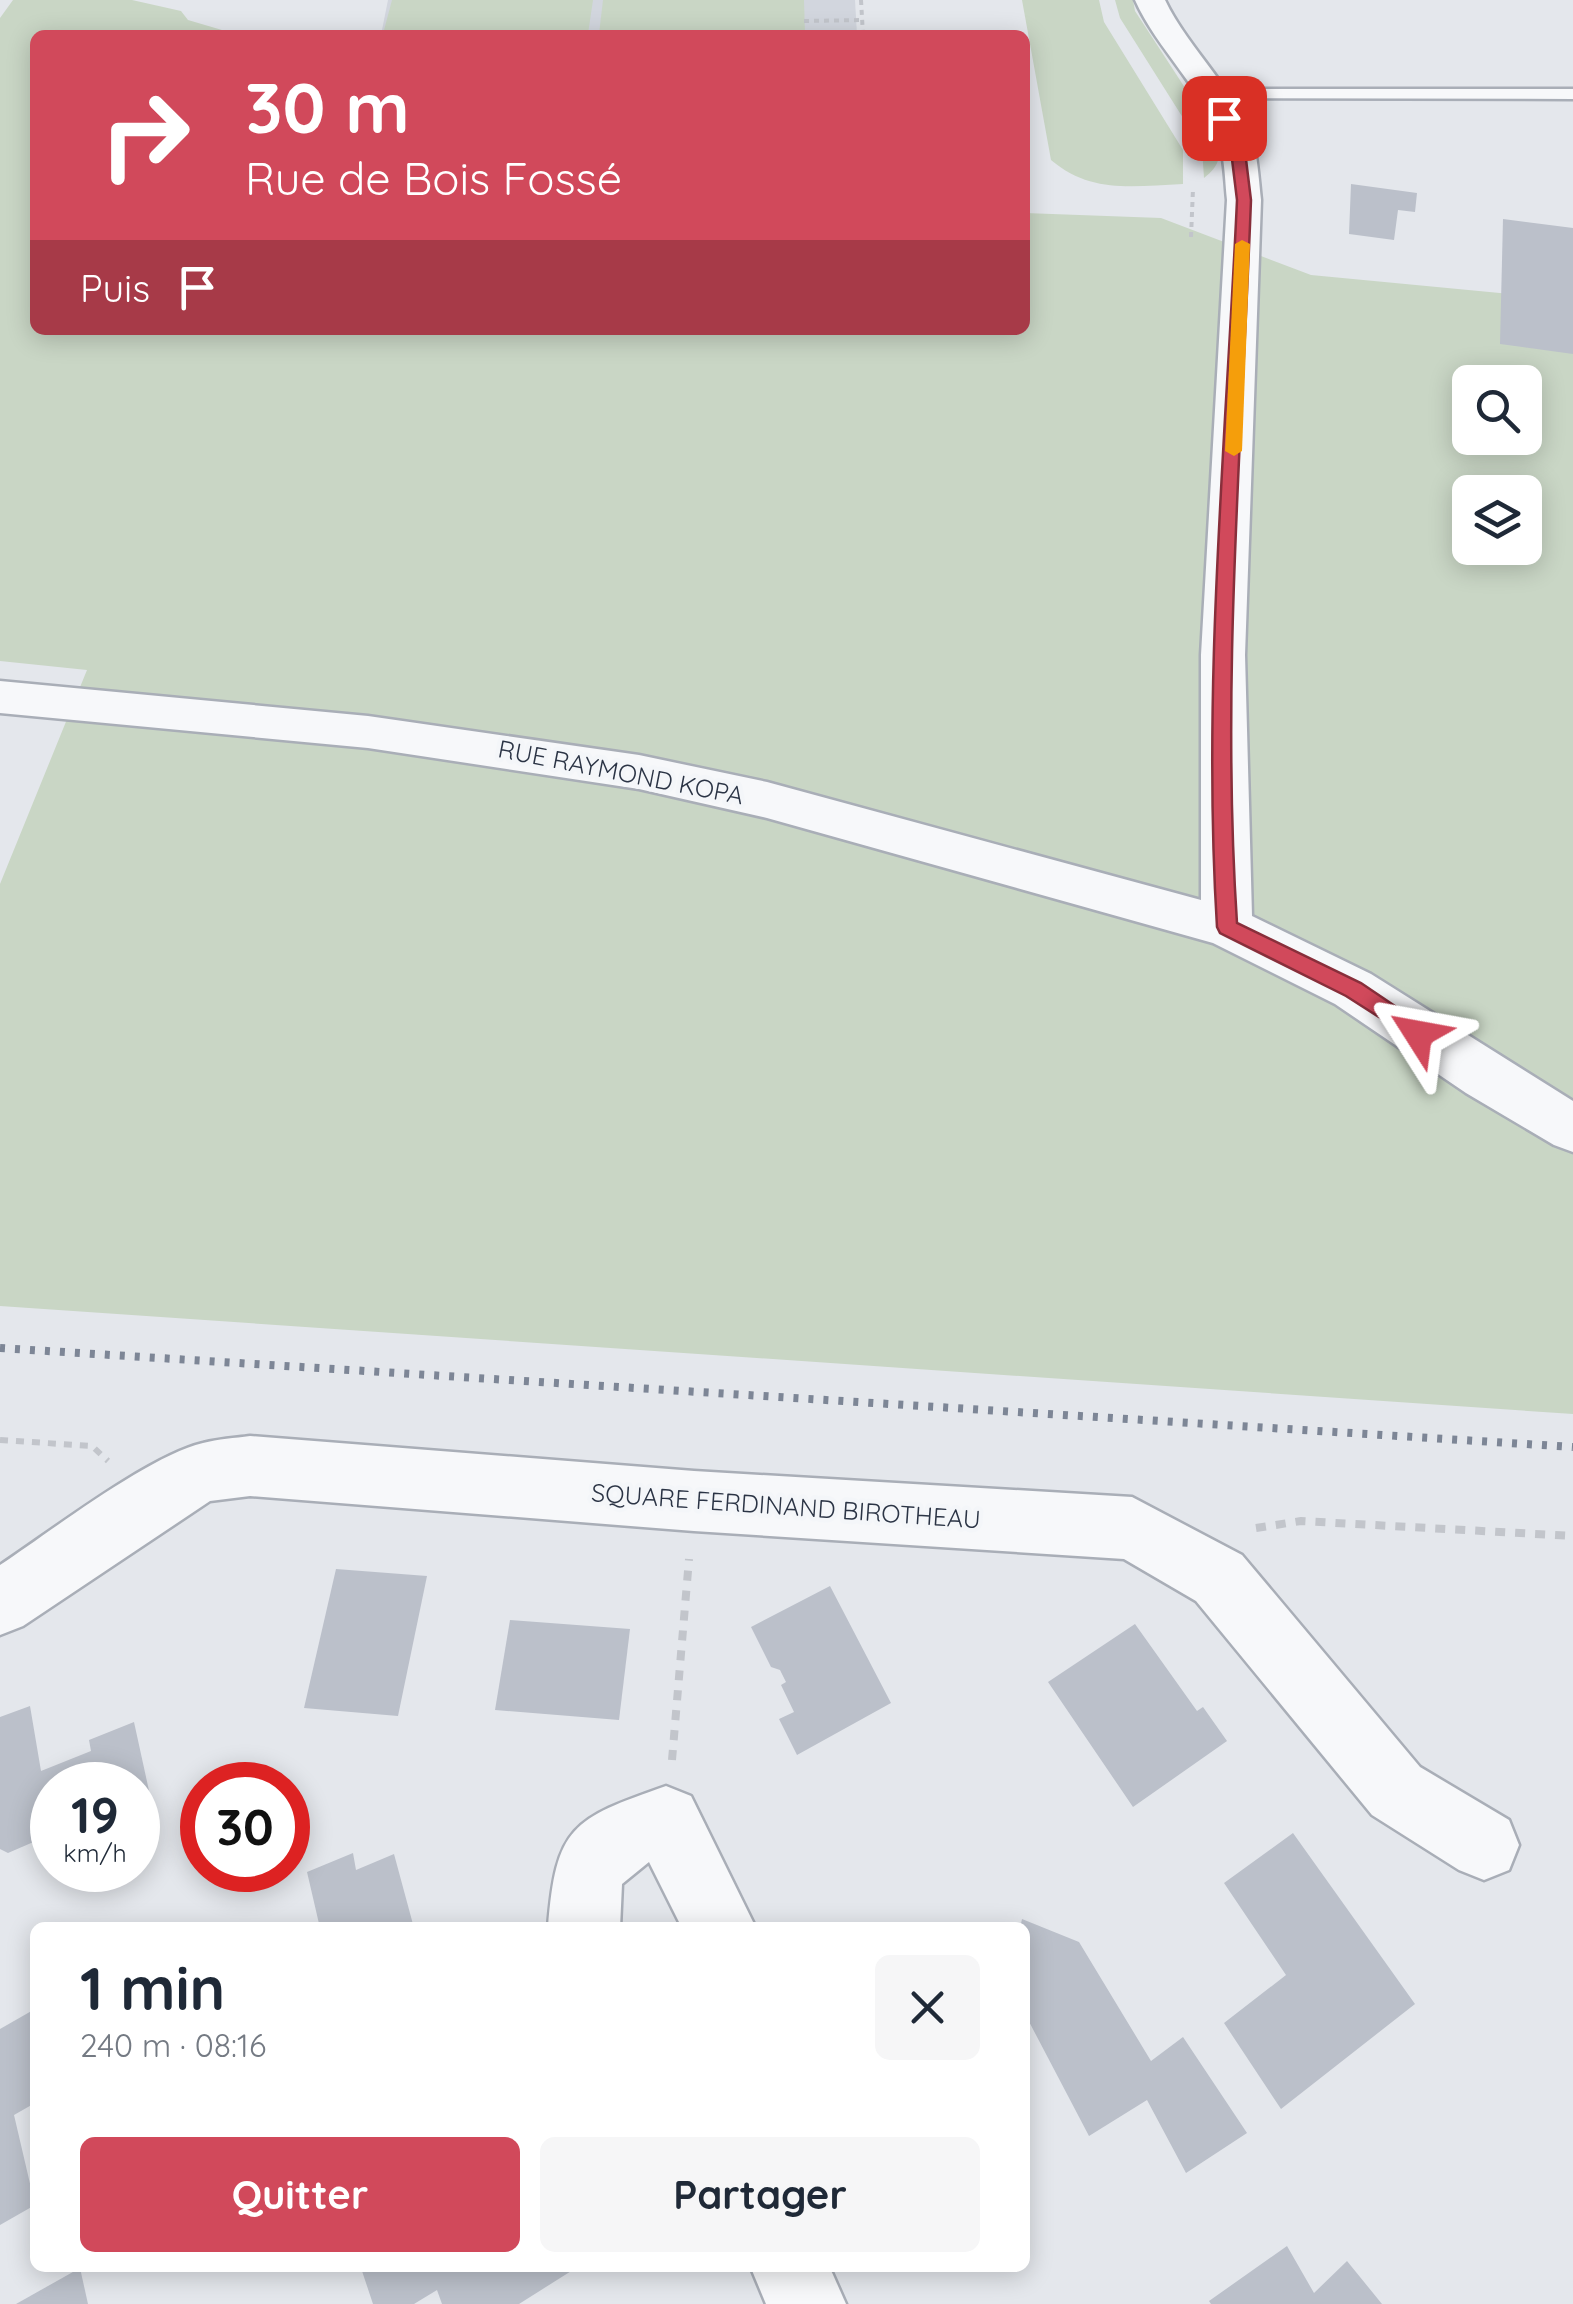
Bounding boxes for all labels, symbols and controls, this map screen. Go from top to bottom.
text: 30 m [245,63,410,151]
icon: right [80,70,210,200]
pin [1182,76,1267,161]
icon: arrive [1197,91,1252,146]
text: Rue de Bois Fossé [245,150,622,206]
icon: arrive [170,260,225,315]
text: Puis [80,264,150,312]
map controls [1452,365,1542,565]
button: search [1452,365,1542,455]
button: layers [1452,475,1542,565]
street label: RUE RAYMOND KOPA [496,732,747,811]
position arrow [1366,982,1470,1086]
street label: SQUARE FERDINAND BIROTHEAU [590,1476,982,1535]
speed limit sign: 30 [180,1762,310,1892]
text: 19 [71,1783,119,1846]
text: km/h [63,1837,127,1868]
text: 1 min [80,1950,225,2025]
button: close [875,1955,980,2060]
text: 240 m · 08:16 [80,2025,266,2065]
button: Quitter [80,2137,520,2252]
button: Partager [540,2137,980,2252]

